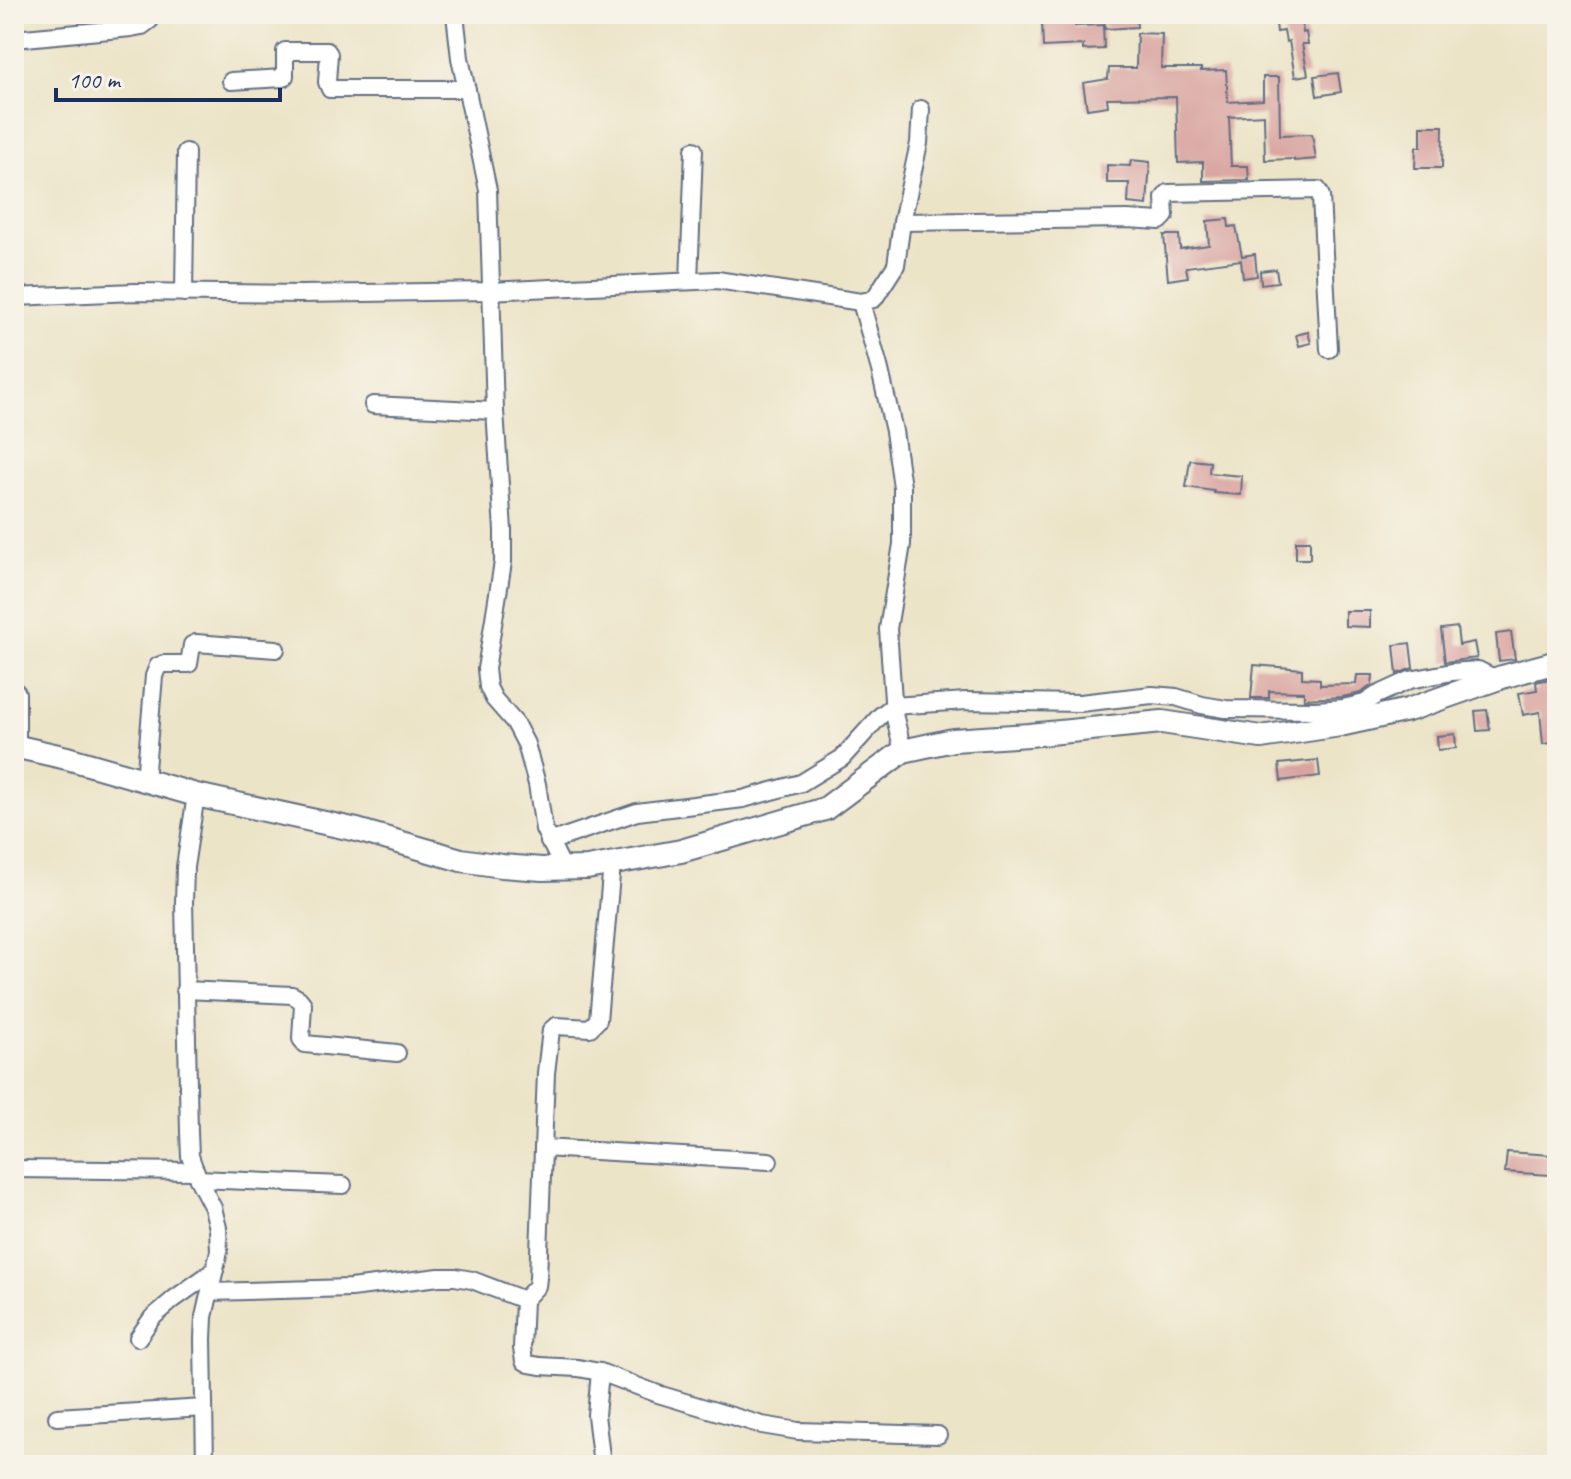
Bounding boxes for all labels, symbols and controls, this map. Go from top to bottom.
scale bar [56,52,280,102]
text: 100 m [68,65,122,95]

